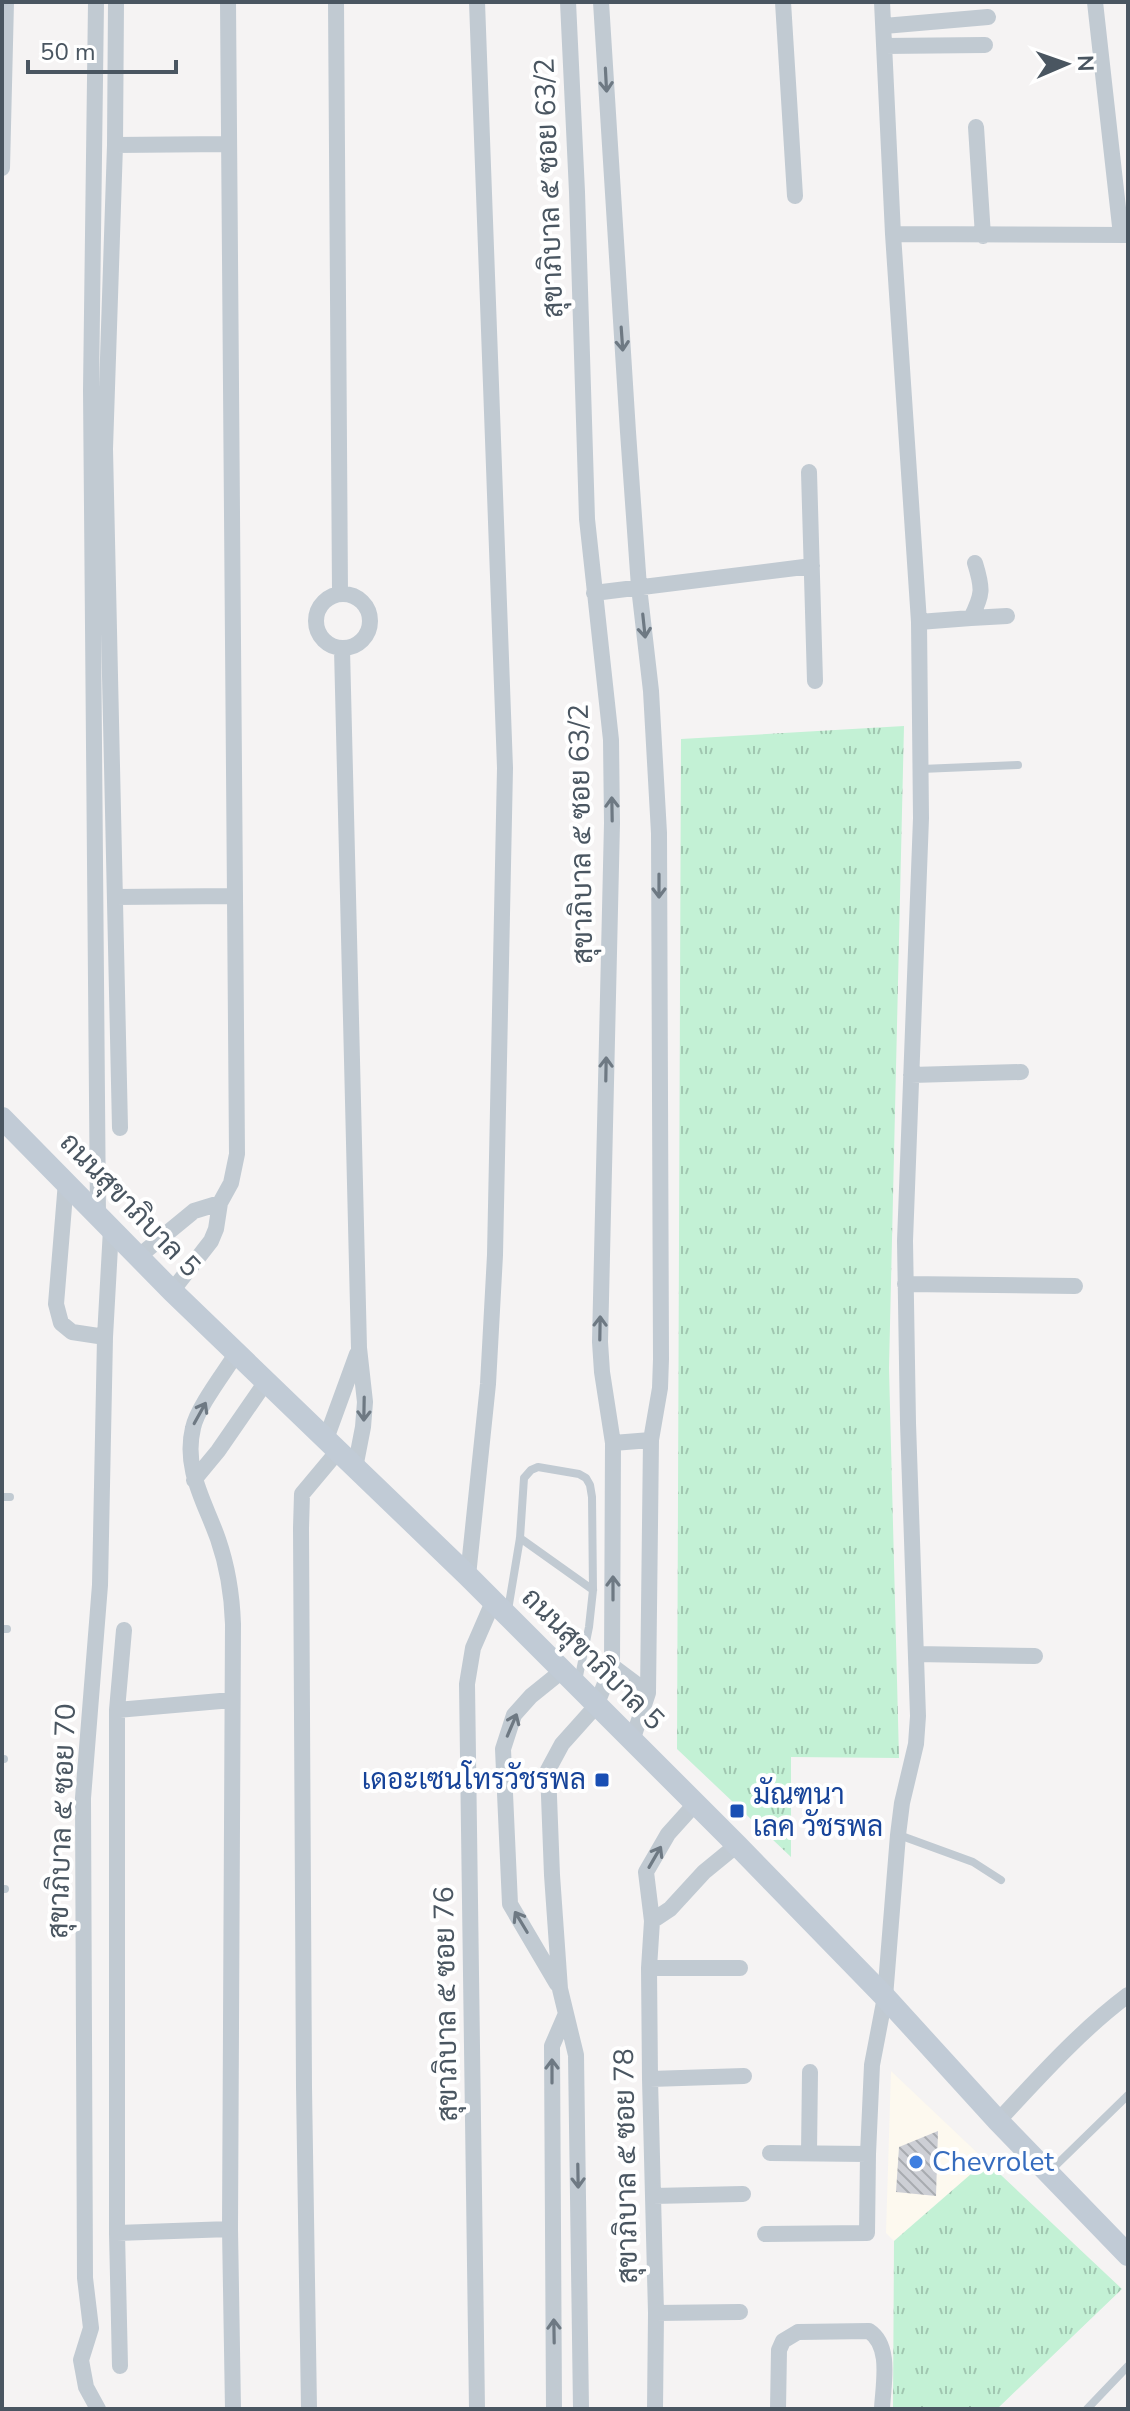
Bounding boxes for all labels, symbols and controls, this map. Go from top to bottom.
scale bar [28,24,176,74]
north arrow [1026,24,1106,104]
text: 50 m [40,36,96,68]
text: N [1070,55,1100,72]
street label: สุขาภิบาล ๕ ซอย 63/2 [525,57,573,319]
one-way arrow [598,66,613,93]
one-way arrow [615,325,630,352]
one-way arrow [636,613,651,639]
street label: สุขาภิบาล ๕ ซอย 63/2 [560,704,602,964]
one-way arrow [604,796,619,823]
one-way arrow [651,872,667,899]
one-way arrow [598,1056,614,1083]
street label: ถนนสุขาภิบาล 5 [51,1124,209,1286]
one-way arrow [592,1315,608,1342]
one-way arrow [356,1395,372,1421]
one-way arrow [192,1402,208,1425]
one-way arrow [605,1575,621,1602]
street label: ถนนสุขาภิบาล 5 [513,1579,673,1739]
street label: สุขาภิบาล ๕ ซอย 70 [39,1703,85,1939]
one-way arrow [506,1713,520,1737]
place label: เดอะเซนโทรวัชรพล [362,1760,586,1799]
marker: เดอะเซนโทรวัชรพล [593,1771,611,1789]
place label: มัณฑนา เลค วัชรพล [753,1776,883,1846]
marker: มัณฑนา เลค วัชรพล [728,1802,746,1820]
one-way arrow [647,1846,663,1869]
street label: สุขาภิบาล ๕ ซอย 76 [425,1886,467,2122]
one-way arrow [512,1911,528,1934]
street label: สุขาภิบาล ๕ ซอย 78 [605,2048,647,2284]
one-way arrow [544,2058,560,2085]
place label: Chevrolet [932,2143,1054,2181]
marker: Chevrolet [907,2153,925,2171]
one-way arrow [570,2162,585,2189]
one-way arrow [546,2318,562,2345]

